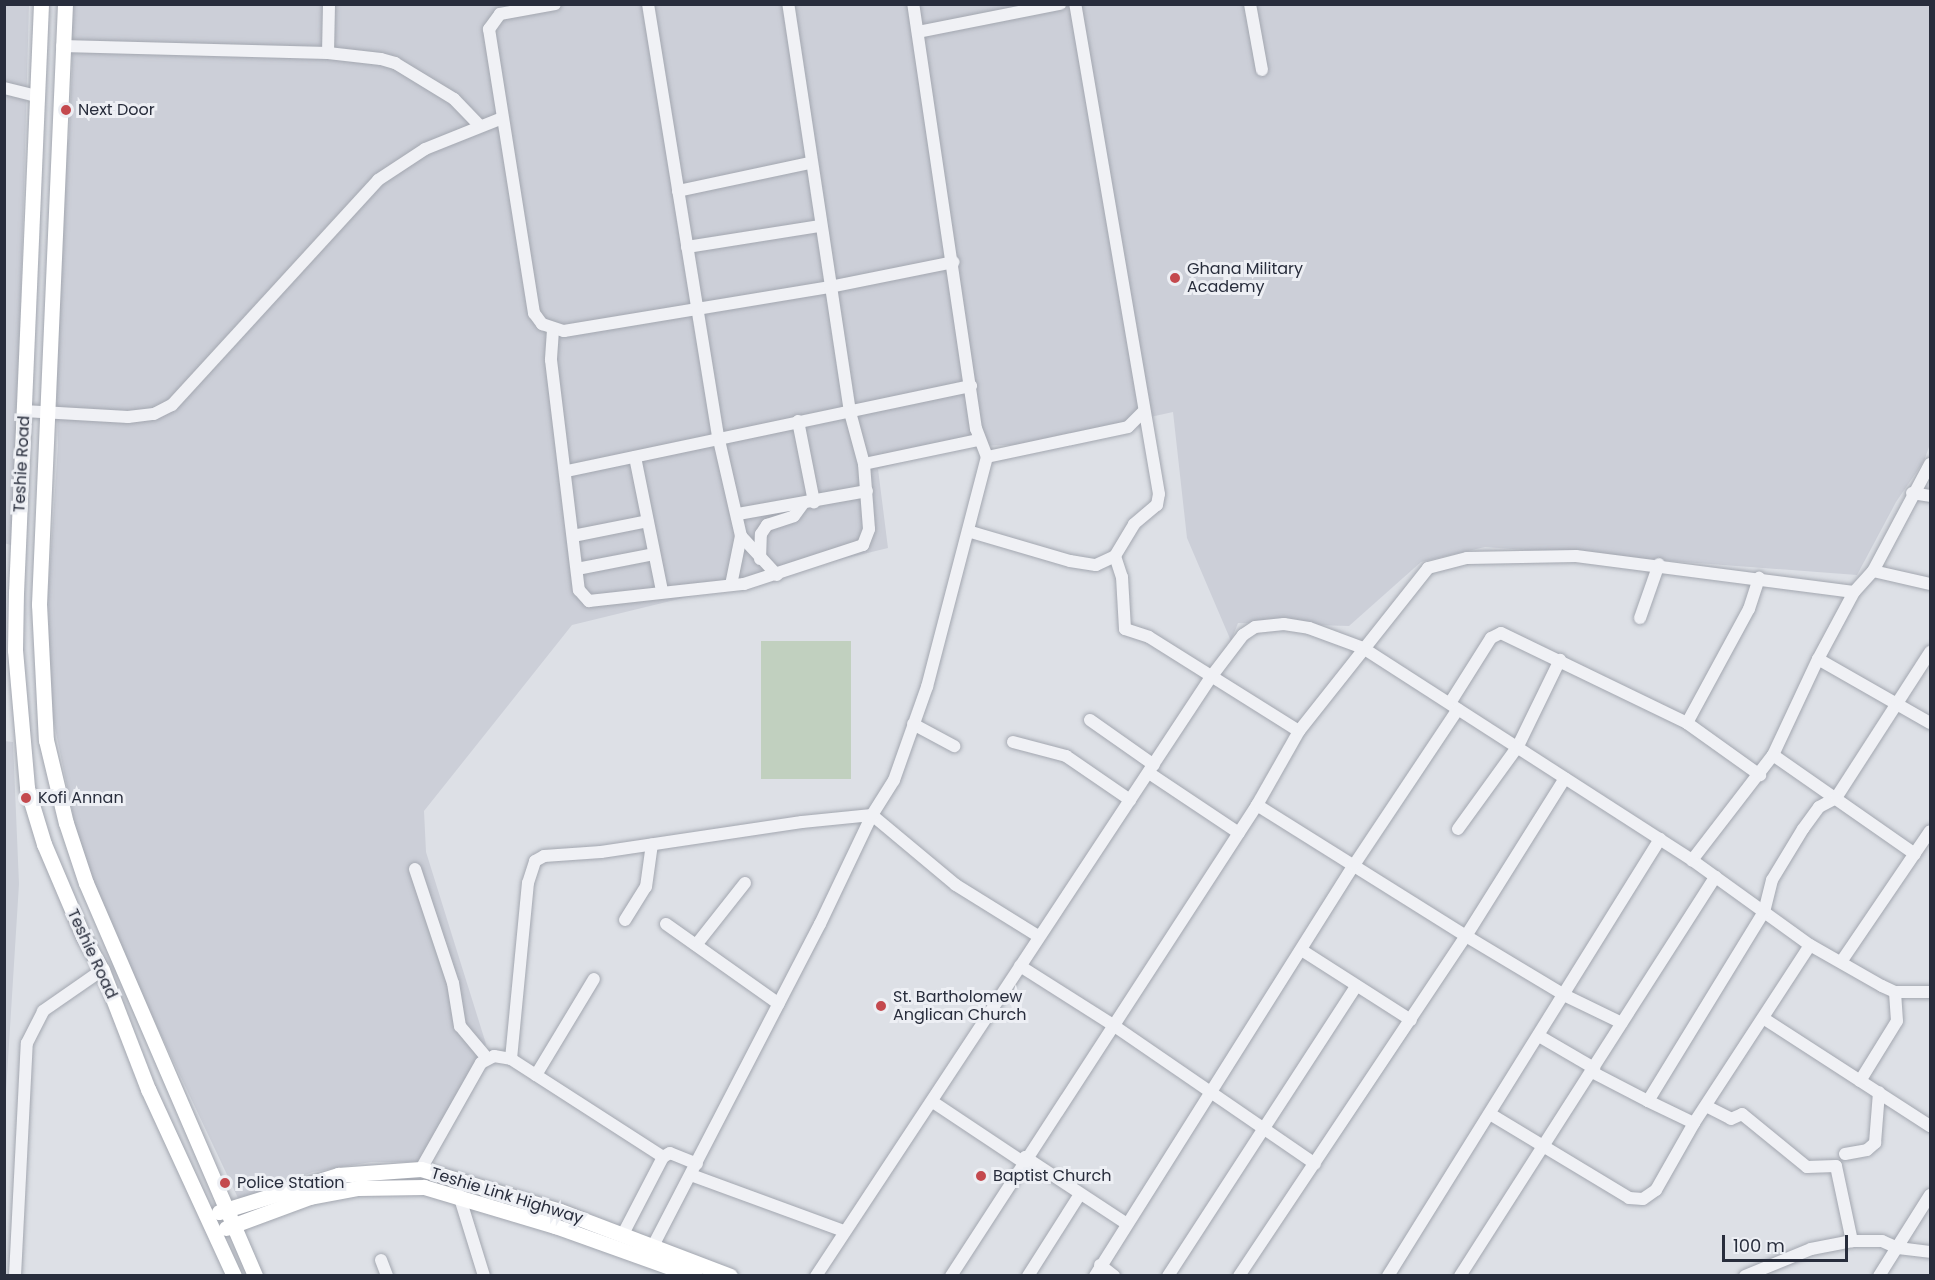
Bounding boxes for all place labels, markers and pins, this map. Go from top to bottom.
place label: Next Door [78,100,155,120]
marker: Next Door [59,103,73,117]
place label: Ghana Military Academy [1187,259,1303,297]
marker: Ghana Military Academy [1168,271,1182,285]
place label: Kofi Annan [38,788,124,808]
marker: Kofi Annan [19,791,33,805]
place label: St. Bartholomew Anglican Church [893,987,1027,1025]
marker: St. Bartholomew Anglican Church [874,999,888,1013]
place label: Baptist Church [993,1166,1111,1186]
marker: Baptist Church [974,1169,988,1183]
place label: Police Station [237,1173,345,1193]
marker: Police Station [218,1176,232,1190]

